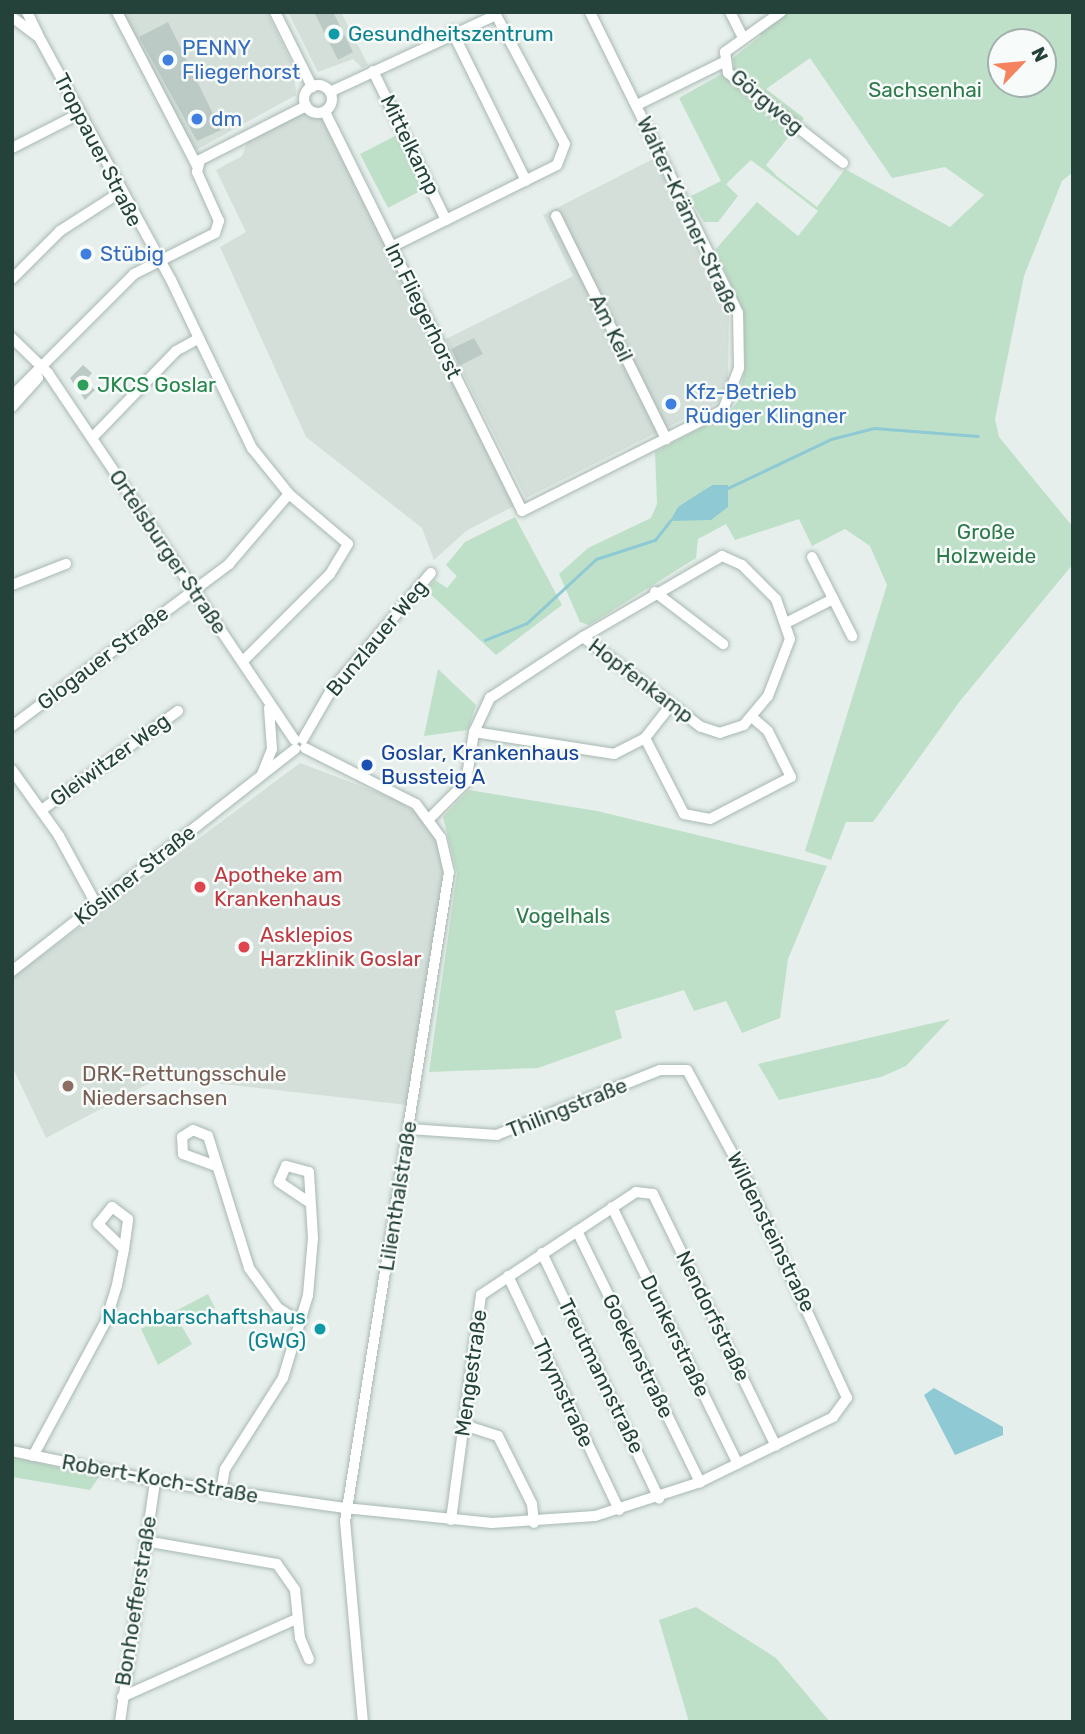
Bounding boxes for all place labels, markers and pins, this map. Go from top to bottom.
place label: Gesundheitszentrum [348,21,554,47]
marker: Gesundheitszentrum [326,26,342,42]
place label: PENNY Fliegerhorst [182,35,300,85]
marker: PENNY Fliegerhorst [160,52,176,68]
place label: dm [211,106,242,132]
marker: dm [189,111,205,127]
place label: Stübig [100,241,164,267]
marker: Stübig [78,246,94,262]
place label: JKCS Goslar [97,372,216,398]
marker: JKCS Goslar [75,377,91,393]
place label: Kfz-Betrieb Rüdiger Klingner [685,379,847,429]
marker: Kfz-Betrieb Rüdiger Klingner [663,396,679,412]
place label: Goslar, Krankenhaus Bussteig A [381,740,579,790]
marker: Goslar, Krankenhaus Bussteig A [359,757,375,773]
place label: Apotheke am Krankenhaus [214,862,343,912]
marker: Apotheke am Krankenhaus [192,879,208,895]
place label: Asklepios Harzklinik Goslar [260,922,422,972]
marker: Asklepios Harzklinik Goslar [234,937,254,957]
place label: DRK-Rettungsschule Niedersachsen [82,1061,287,1111]
marker: DRK-Rettungsschule Niedersachsen [60,1078,76,1094]
place label: Nachbarschaftshaus (GWG) [102,1304,306,1354]
marker: Nachbarschaftshaus (GWG) [312,1321,328,1337]

